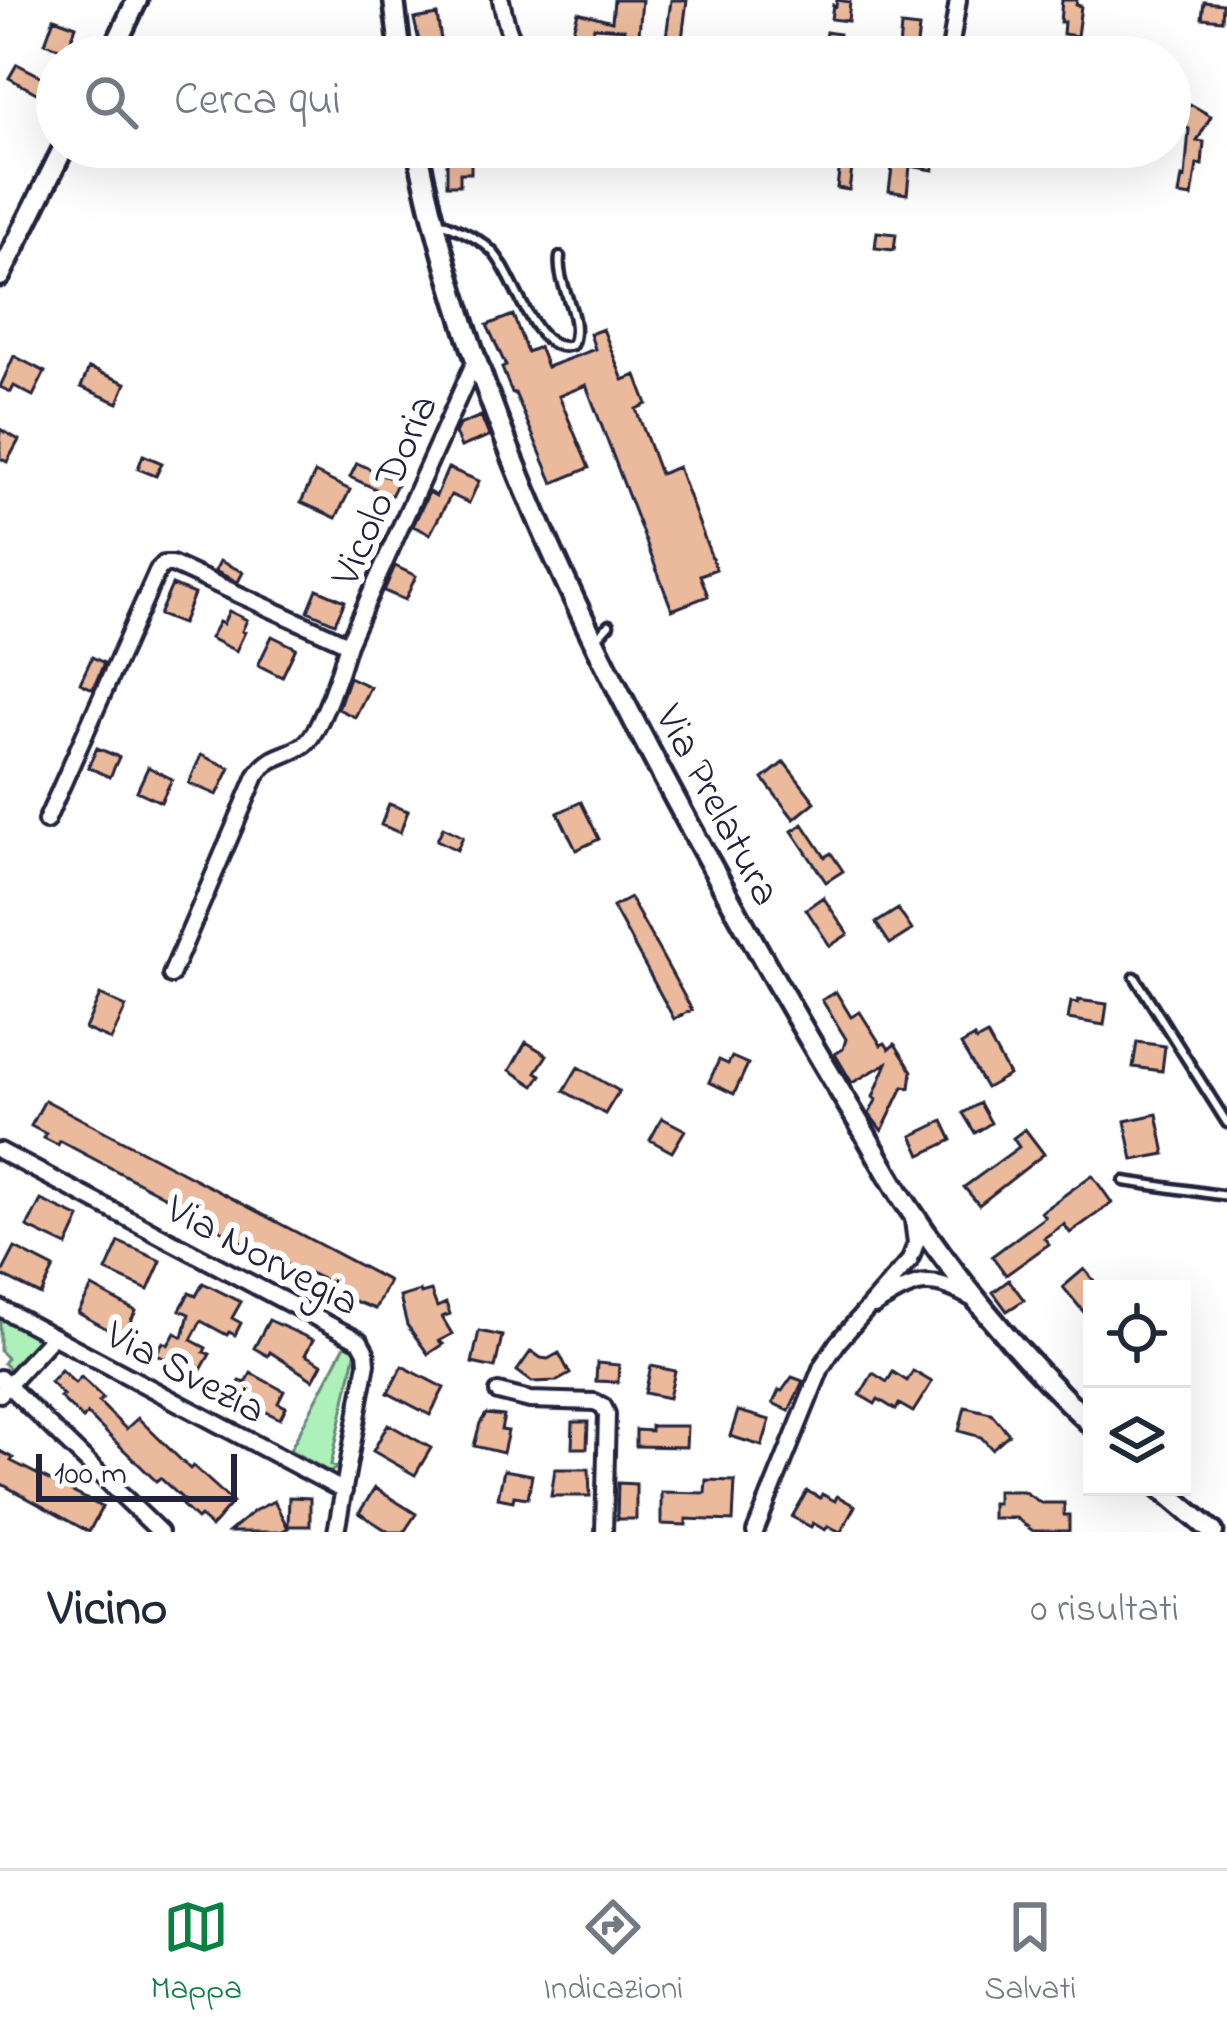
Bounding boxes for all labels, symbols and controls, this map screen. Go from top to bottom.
search box [36,36,1191,168]
icon: search [78,69,144,135]
text: Cerca qui [174,69,341,135]
street label: Vicolo Doria [316,385,455,597]
street label: Via Prelatura [637,694,795,917]
street label: Via Norvegia [153,1180,369,1333]
map controls [1083,1280,1191,1496]
button: locate [1083,1280,1191,1388]
street label: Via Svezia [93,1306,276,1442]
button: layers [1083,1388,1191,1496]
scale bar [36,1448,237,1501]
text: 100 m [54,1451,127,1499]
text: Vicino [48,1573,167,1648]
text: 0 risultati [1030,1582,1179,1639]
tab: Mappa [151,1894,242,2014]
tab: Indicazioni [543,1894,683,2014]
tab: Salvati [984,1894,1076,2014]

